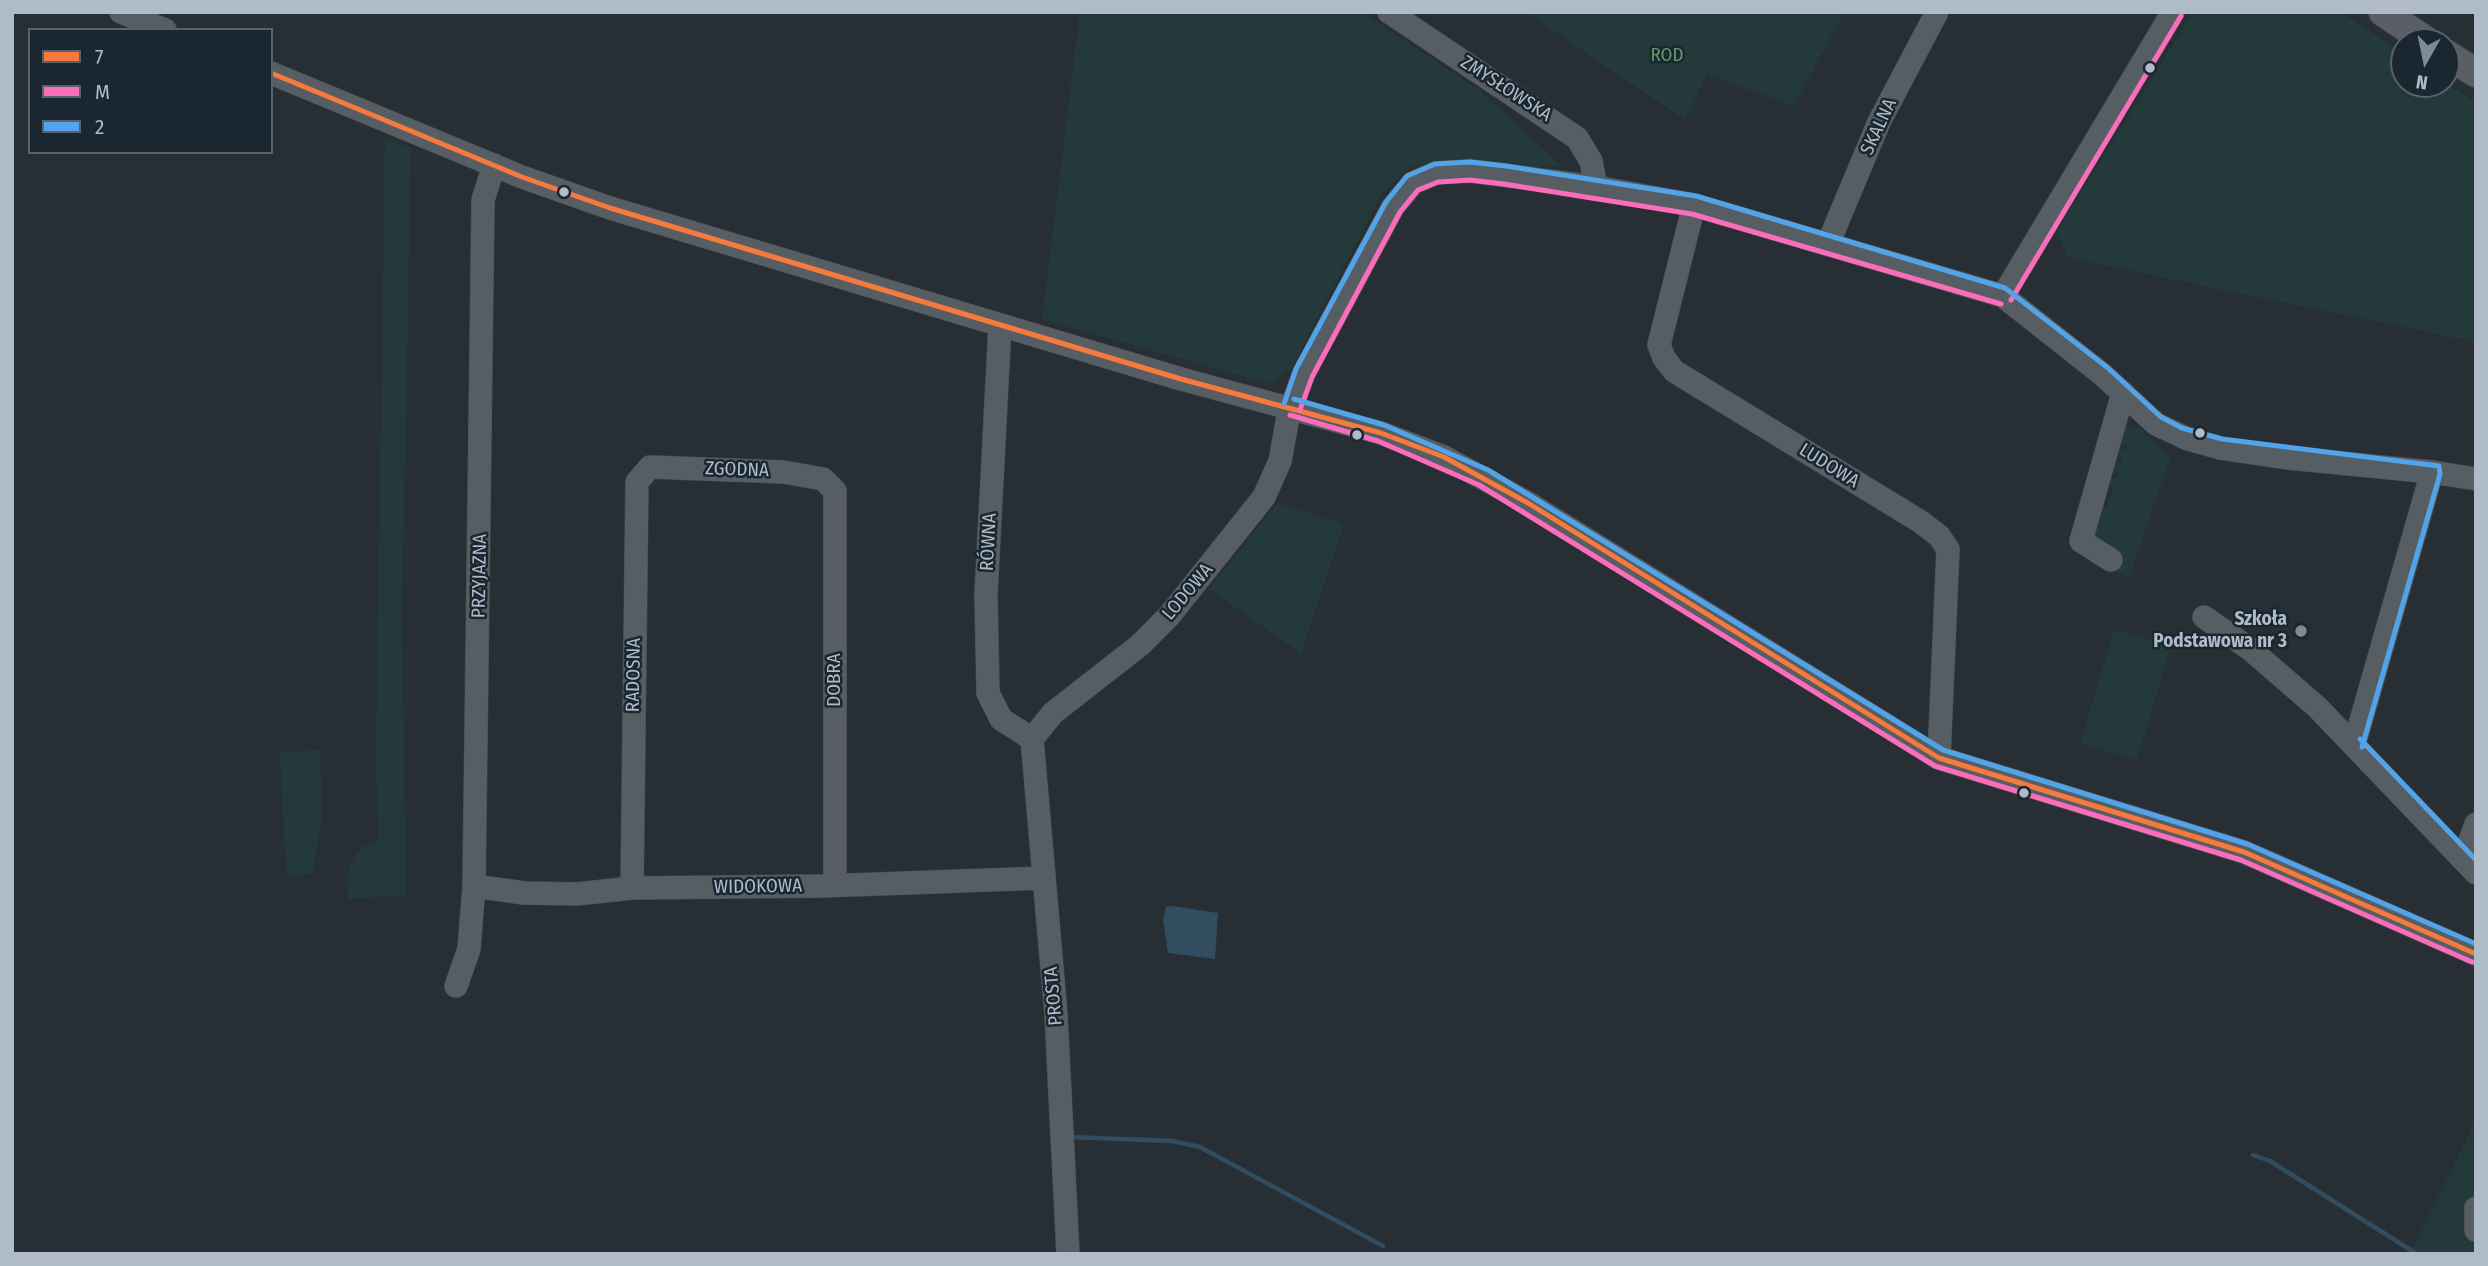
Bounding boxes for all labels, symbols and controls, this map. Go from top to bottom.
legend [28,28,273,154]
north arrow [2390,28,2460,98]
text: 7 [95,44,104,70]
park label: ROD [1650,45,1684,67]
street label: ZMYSŁOWSKA [1456,51,1556,127]
unlabelled marker [2143,61,2157,75]
text: N [2415,70,2429,95]
text: M [95,79,110,105]
street label: SKALNA [1856,95,1902,159]
text: 2 [95,114,104,140]
unlabelled marker [557,185,571,199]
unlabelled marker [2193,426,2207,440]
unlabelled marker [1350,428,1364,442]
street label: LUDOWA [1795,439,1863,493]
street label: ZGODNA [705,457,769,483]
street label: RÓWNA [976,513,1002,571]
street label: PRZYJAZNA [468,534,492,618]
street label: LODOWA [1158,559,1218,625]
place label: Szkoła Podstawowa nr 3 [2153,609,2287,653]
marker: Szkoła Podstawowa nr 3 [2293,623,2309,639]
street label: RADOSNA [622,638,646,712]
street label: DOBRA [824,653,846,707]
unlabelled marker [2017,786,2031,800]
street label: WIDOKOWA [714,875,802,899]
street label: PROSTA [1040,966,1068,1026]

